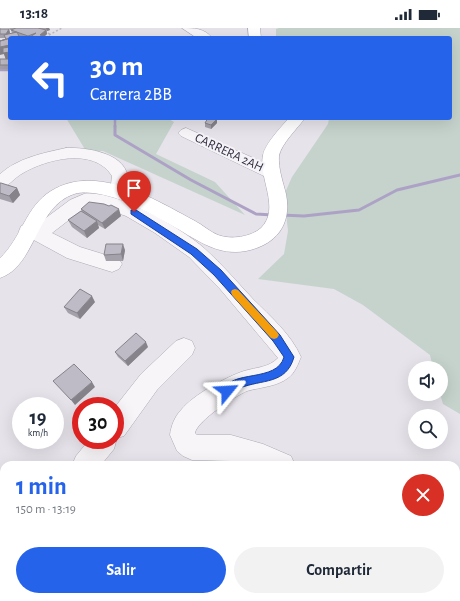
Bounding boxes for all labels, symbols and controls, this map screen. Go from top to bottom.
text: 13:18 [20,6,48,21]
icon: left [24,52,76,104]
text: 30 m [90,53,143,81]
text: Carrera 2BB [90,86,172,104]
street label: CARRERA 2AH [193,131,265,175]
pin [117,171,151,212]
icon: arrive [123,177,145,199]
map controls [408,361,448,449]
button: sound [408,361,448,401]
position arrow [206,370,248,412]
speed limit sign: 30 [72,397,124,449]
text: 19 [30,408,46,428]
button: search [408,409,448,449]
text: km/h [28,428,48,438]
button: close [402,474,444,516]
text: 1 min [16,475,67,499]
text: 150 m · 13:19 [16,503,76,516]
button: Salir [16,547,226,593]
button: Compartir [234,547,444,593]

